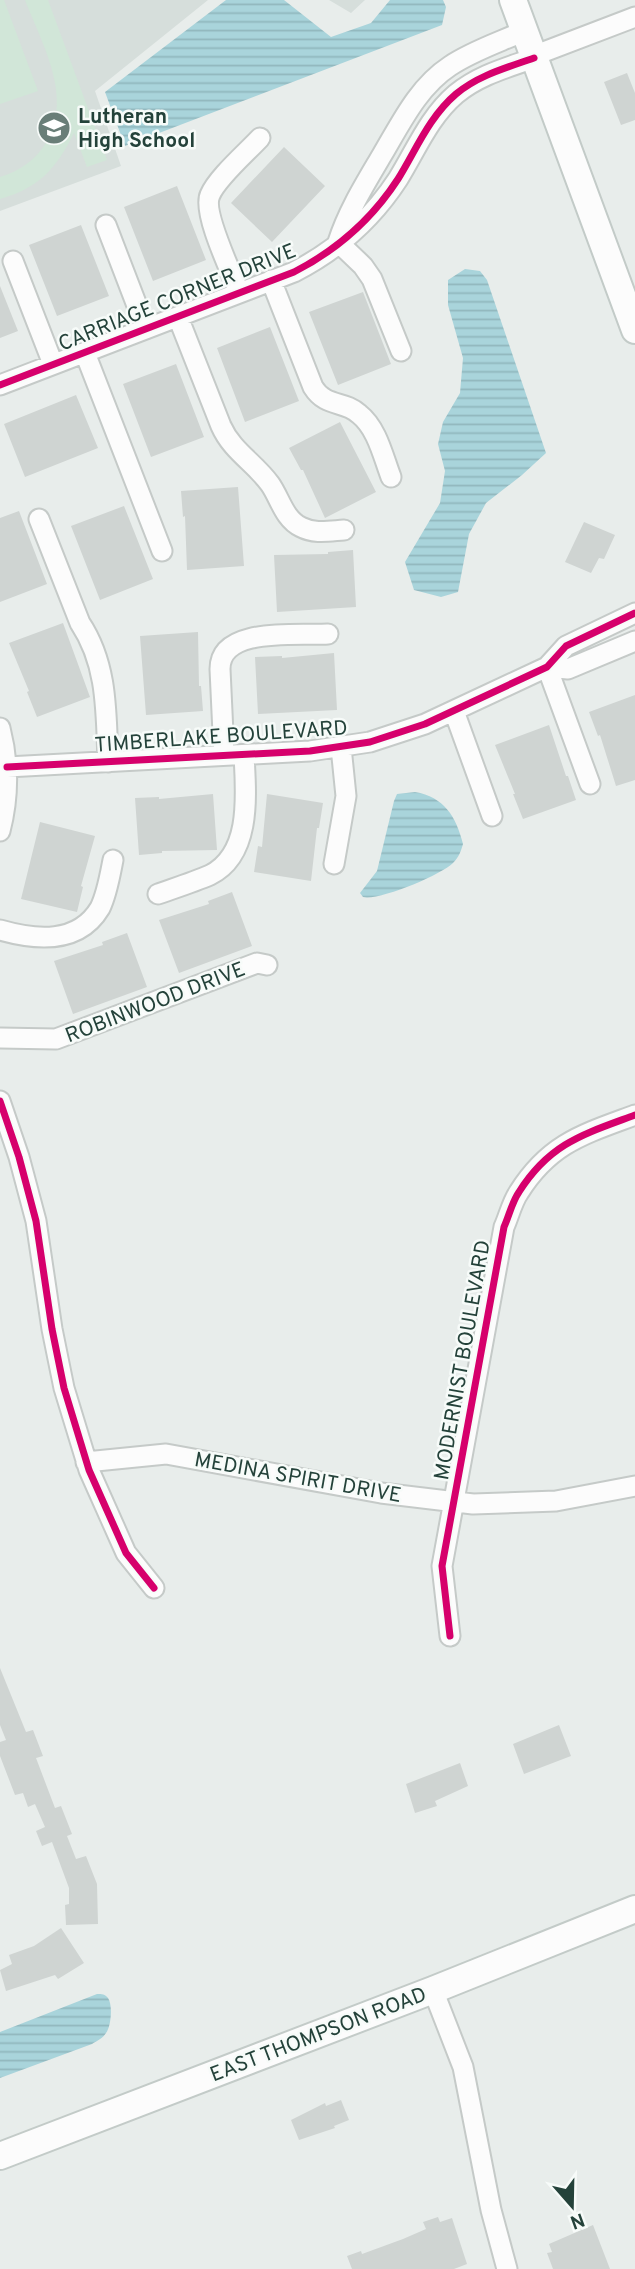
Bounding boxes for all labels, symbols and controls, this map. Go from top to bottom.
place label: Lutheran High School [78,104,195,155]
school or university icon: Lutheran High School [35,109,73,147]
street label: CARRIAGE CORNER DRIVE [55,238,300,359]
street label: TIMBERLAKE BOULEVARD [94,715,349,760]
street label: ROBINWOOD DRIVE [62,957,249,1050]
street label: MODERNIST BOULEVARD [429,1238,498,1482]
street label: MEDINA SPIRIT DRIVE [192,1447,403,1510]
street label: EAST THOMPSON ROAD [206,1982,431,2089]
north arrow [537,2171,607,2241]
text: N [567,2206,588,2234]

